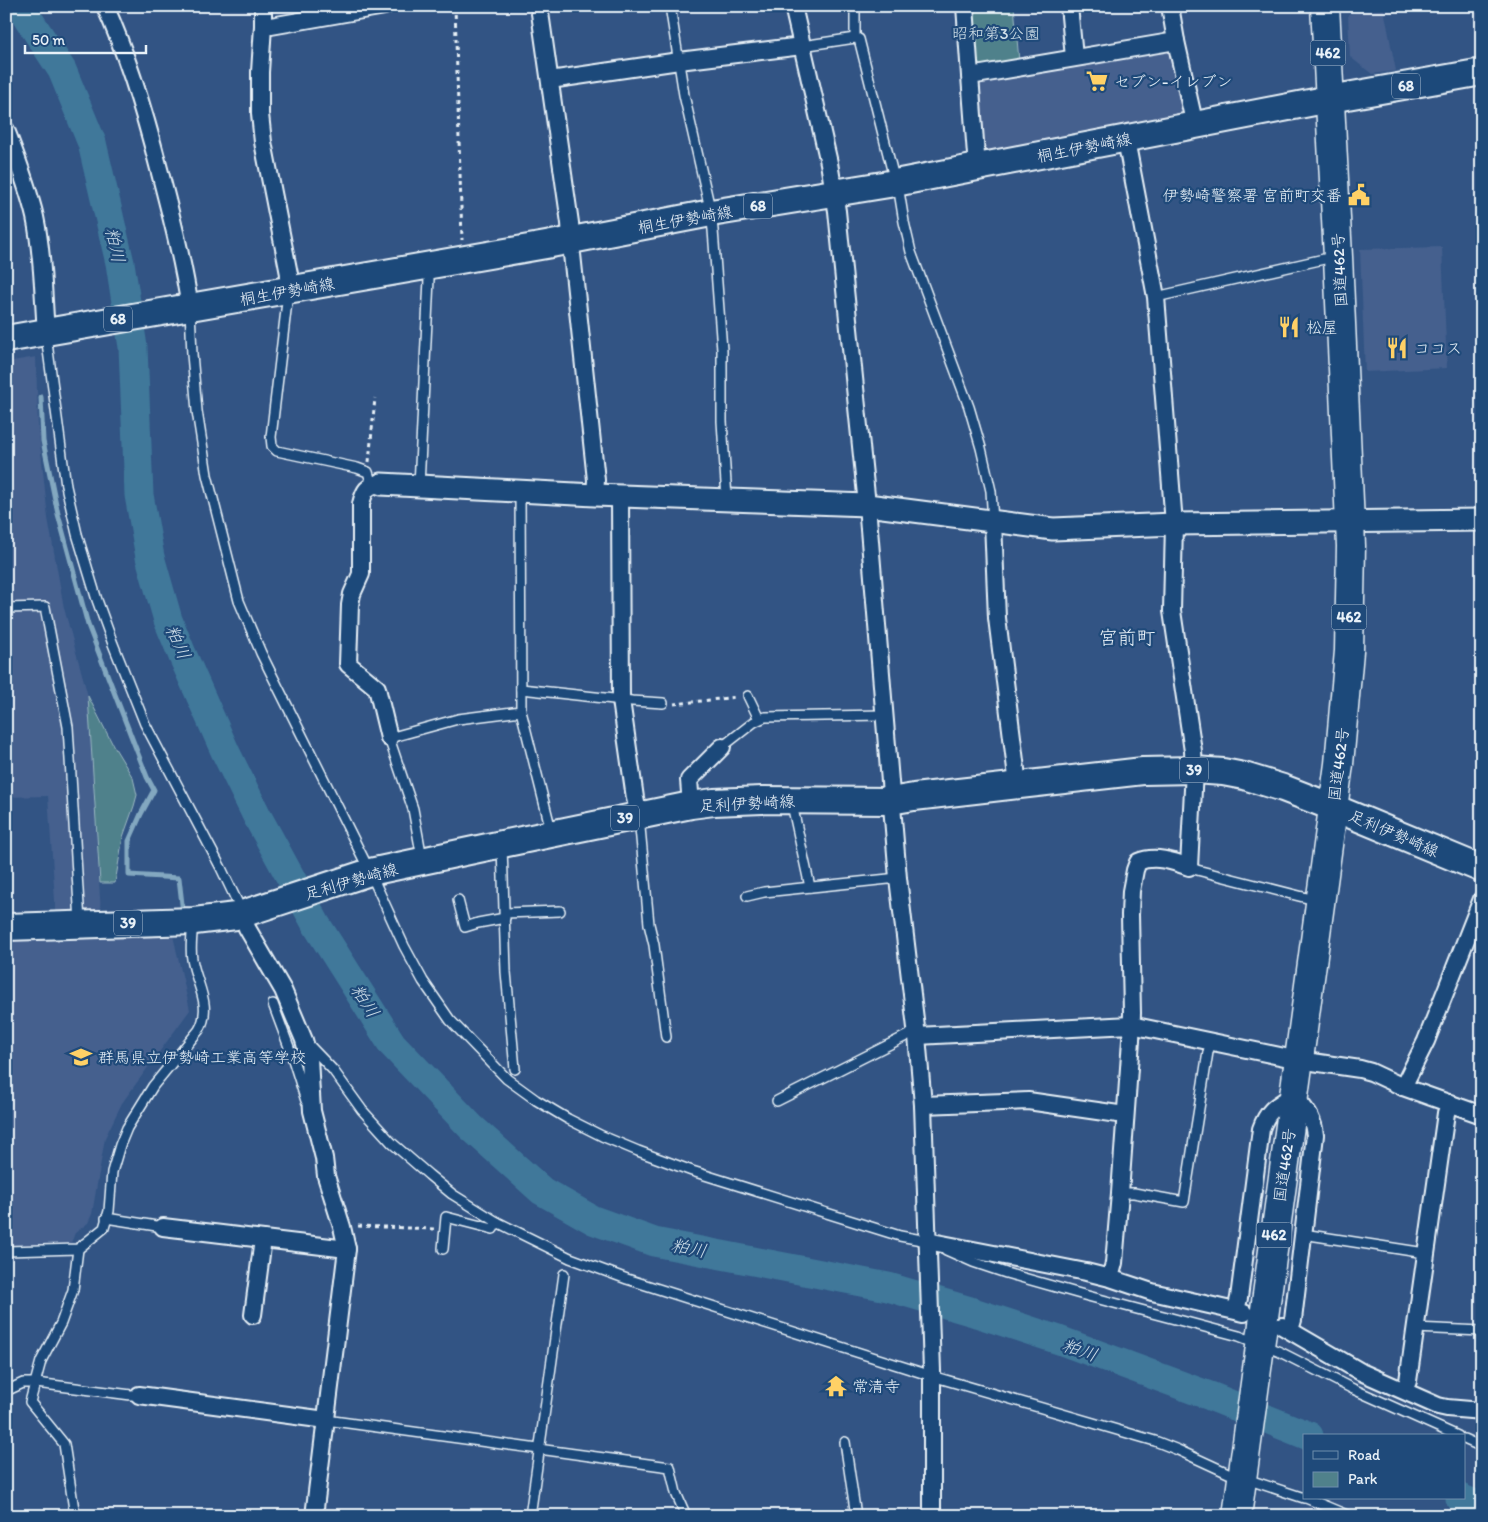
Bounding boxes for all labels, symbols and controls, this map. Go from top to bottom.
scale bar [25,22,146,54]
park label: 昭和第3公園 [952,24,1040,43]
text: 50 m [32,31,65,49]
road number: 462 [1310,40,1346,66]
supermarket icon: セブン-イレブン [1084,68,1110,94]
place label: セブン-イレブン [1114,72,1232,91]
road number: 68 [1392,74,1420,98]
street label: 桐生伊勢崎線 [1035,129,1133,166]
public building icon: 伊勢崎警察署 宮前町交番 [1346,182,1372,208]
place label: 伊勢崎警察署 宮前町交番 [1162,186,1342,205]
road number: 68 [744,194,772,218]
street label: 桐生伊勢崎線 [636,202,734,237]
water label: 粕川 [100,225,130,265]
street label: 国道462号 [1328,232,1351,308]
street label: 桐生伊勢崎線 [238,274,336,309]
road number: 68 [104,306,132,332]
restaurant icon: 松屋 [1276,314,1302,340]
place label: 松屋 [1306,318,1338,337]
restaurant icon: ココス [1384,335,1410,361]
place label: ココス [1414,339,1462,358]
road number: 462 [1332,604,1366,630]
water label: 粕川 [161,621,195,663]
district label: 宮前町 [1098,626,1156,649]
street label: 国道462号 [1325,726,1352,802]
road number: 39 [1180,758,1208,782]
street label: 足利伊勢崎線 [699,791,795,815]
road number: 39 [611,806,639,830]
street label: 足利伊勢崎線 [1346,806,1442,861]
street label: 足利伊勢崎線 [302,859,400,904]
road number: 39 [114,910,142,936]
water label: 粕川 [346,980,384,1022]
school or university icon: 群馬県立伊勢崎工業高等学校 [68,1044,94,1070]
place label: 群馬県立伊勢崎工業高等学校 [98,1048,306,1067]
street label: 国道462号 [1270,1127,1299,1203]
road number: 462 [1256,1222,1292,1248]
water label: 粕川 [669,1234,709,1262]
water label: 粕川 [1059,1334,1101,1366]
temple icon: 常清寺 [823,1373,849,1399]
place label: 常清寺 [852,1377,900,1396]
legend [1303,1434,1466,1500]
text: Road [1348,1446,1381,1464]
text: Park [1348,1470,1378,1488]

